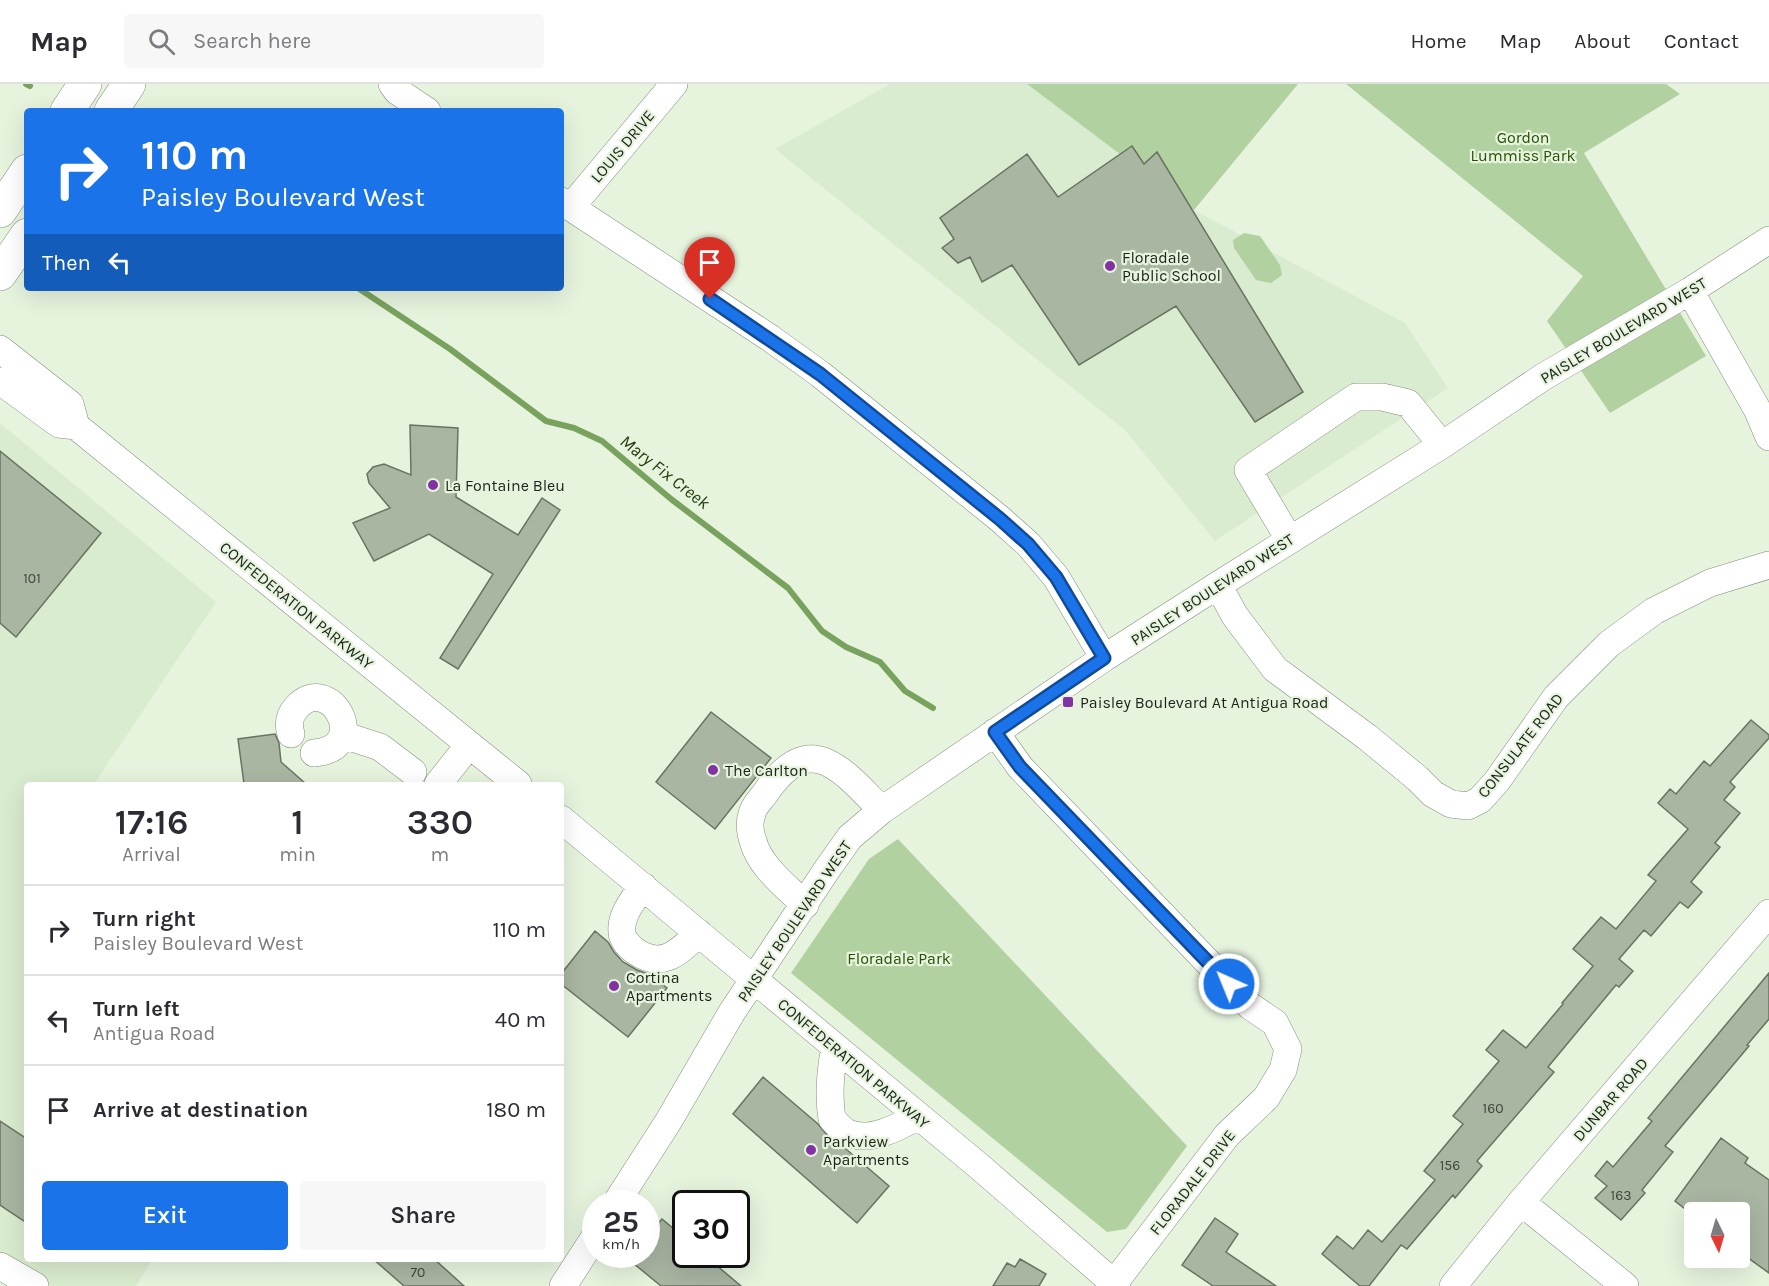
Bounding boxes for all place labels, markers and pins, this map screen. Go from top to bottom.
pin [684,237,735,299]
place label: Floradale Public School [1122,248,1221,285]
marker: Floradale Public School [1103,259,1117,273]
place label: La Fontaine Bleu [445,476,565,495]
marker: La Fontaine Bleu [426,478,440,492]
place label: Paisley Boulevard At Antigua Road [1080,693,1329,712]
marker: Paisley Boulevard At Antigua Road [1061,695,1075,709]
place label: The Carlton [725,761,808,780]
marker: The Carlton [706,763,720,777]
place label: Cortina Apartments [626,968,712,1005]
marker: Cortina Apartments [607,979,621,993]
place label: Parkview Apartments [823,1132,909,1169]
marker: Parkview Apartments [804,1143,818,1157]

